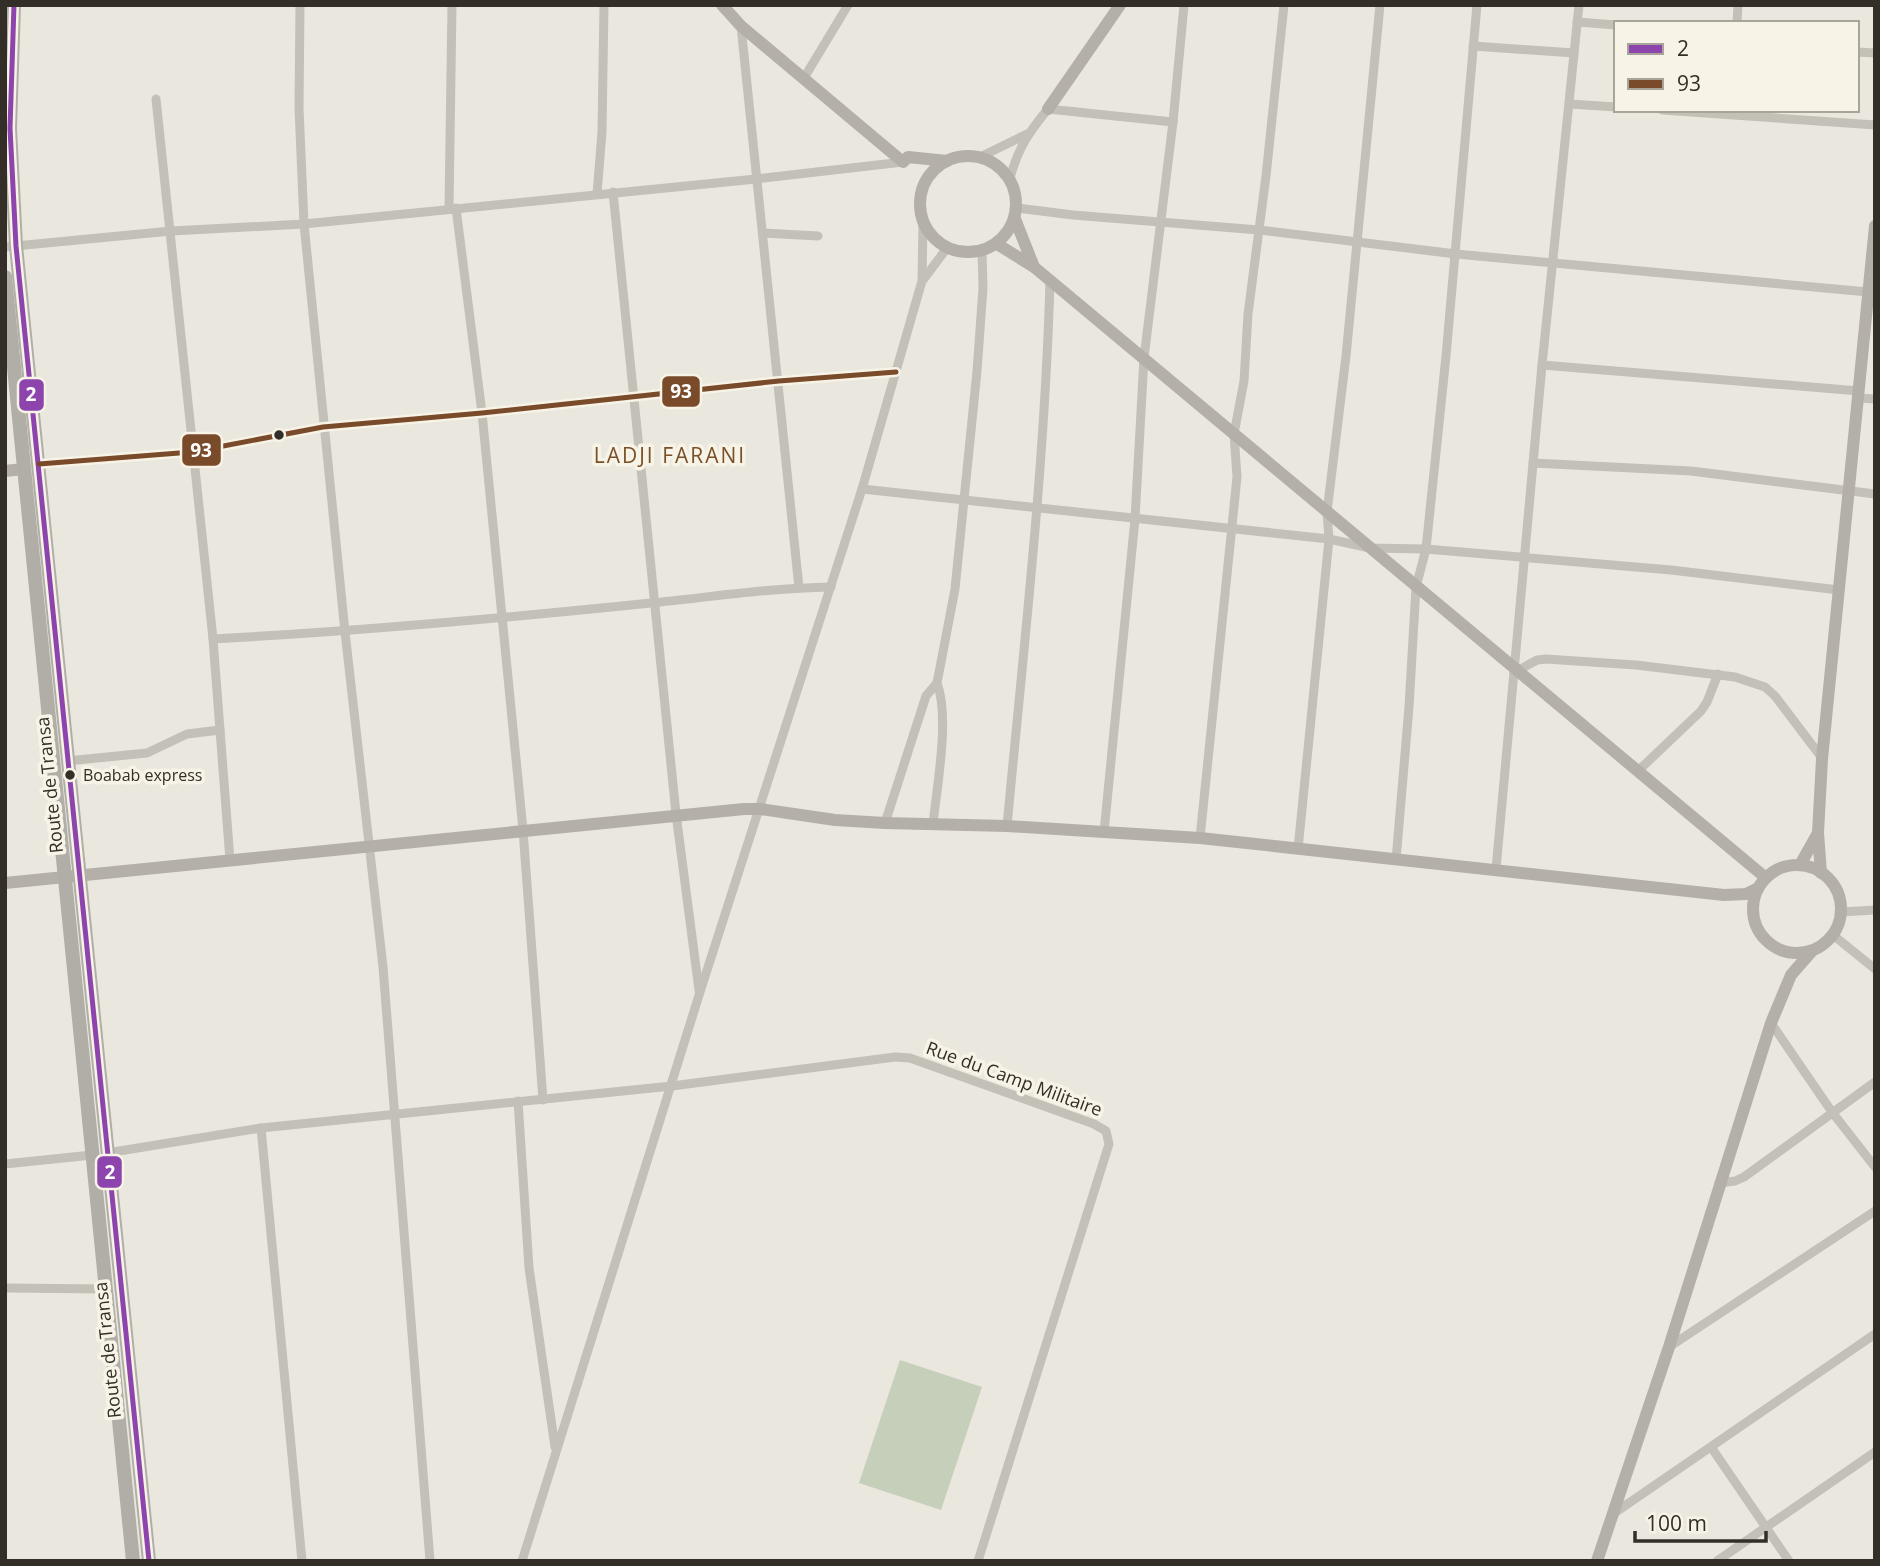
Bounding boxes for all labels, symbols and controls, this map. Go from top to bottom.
legend [1614,21,1859,112]
text: 2 [1677,34,1689,62]
text: 93 [1677,69,1701,97]
line badge: 93 [661,375,701,408]
line badge: 2 [18,378,45,412]
text: 93 [670,378,692,404]
text: 2 [26,381,37,407]
unlabelled marker [272,428,286,442]
line badge: 93 [181,433,222,467]
text: 93 [190,437,212,463]
district label: LADJI FARANI [594,441,746,469]
street label: Route de Transa [30,716,68,854]
place label: Boabab express [83,764,202,786]
marker: Boabab express [63,768,77,782]
street label: Rue du Camp Militaire [923,1035,1106,1121]
line badge: 2 [96,1155,123,1189]
text: 2 [105,1159,116,1185]
street label: Route de Transa [88,1281,126,1419]
scale bar [1635,1500,1766,1544]
text: 100 m [1646,1509,1707,1537]

